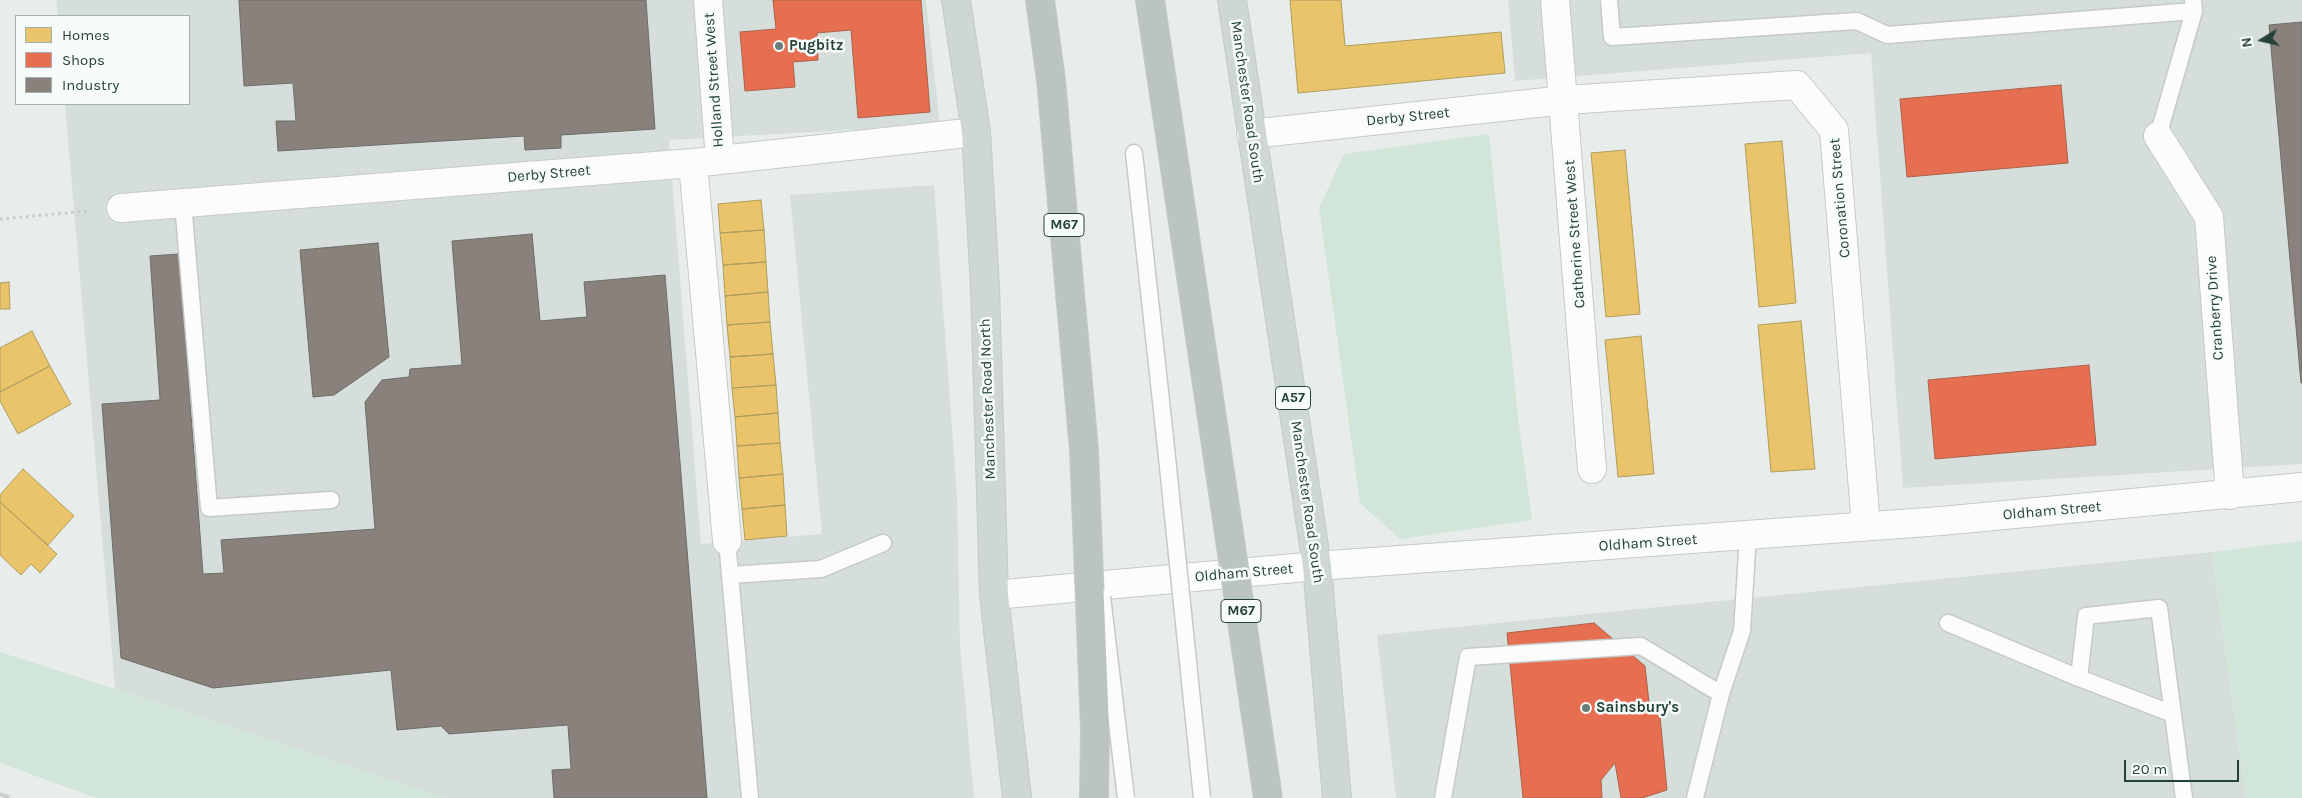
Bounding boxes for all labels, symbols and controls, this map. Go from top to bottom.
street label: Holland Street West [700,12,728,148]
legend [15,15,190,105]
north arrow [2237,15,2287,65]
street label: Manchester Road South [1227,20,1267,184]
text: Homes [62,26,110,44]
text: N [2238,36,2256,49]
place label: Pugbitz [789,37,843,55]
marker: Pugbitz [773,40,785,52]
text: Shops [62,51,105,69]
text: Industry [62,76,119,94]
street label: Derby Street [1365,104,1451,130]
street label: Coronation Street [1826,137,1854,259]
street label: Catherine Street West [1561,159,1589,309]
street label: Derby Street [507,161,591,187]
road number: M67 [1044,214,1084,236]
street label: Cranberry Drive [2202,255,2228,361]
street label: Manchester Road North [976,318,1000,480]
road number: A57 [1276,386,1310,409]
street label: Manchester Road South [1287,420,1327,584]
street label: Oldham Street [2002,498,2102,524]
street label: Oldham Street [1598,531,1698,555]
street label: Oldham Street [1194,560,1294,586]
road number: M67 [1221,600,1261,622]
place label: Sainsbury's [1596,699,1679,717]
marker: Sainsbury's [1580,702,1592,714]
scale bar [2127,750,2242,782]
text: 20 m [2132,760,2167,778]

